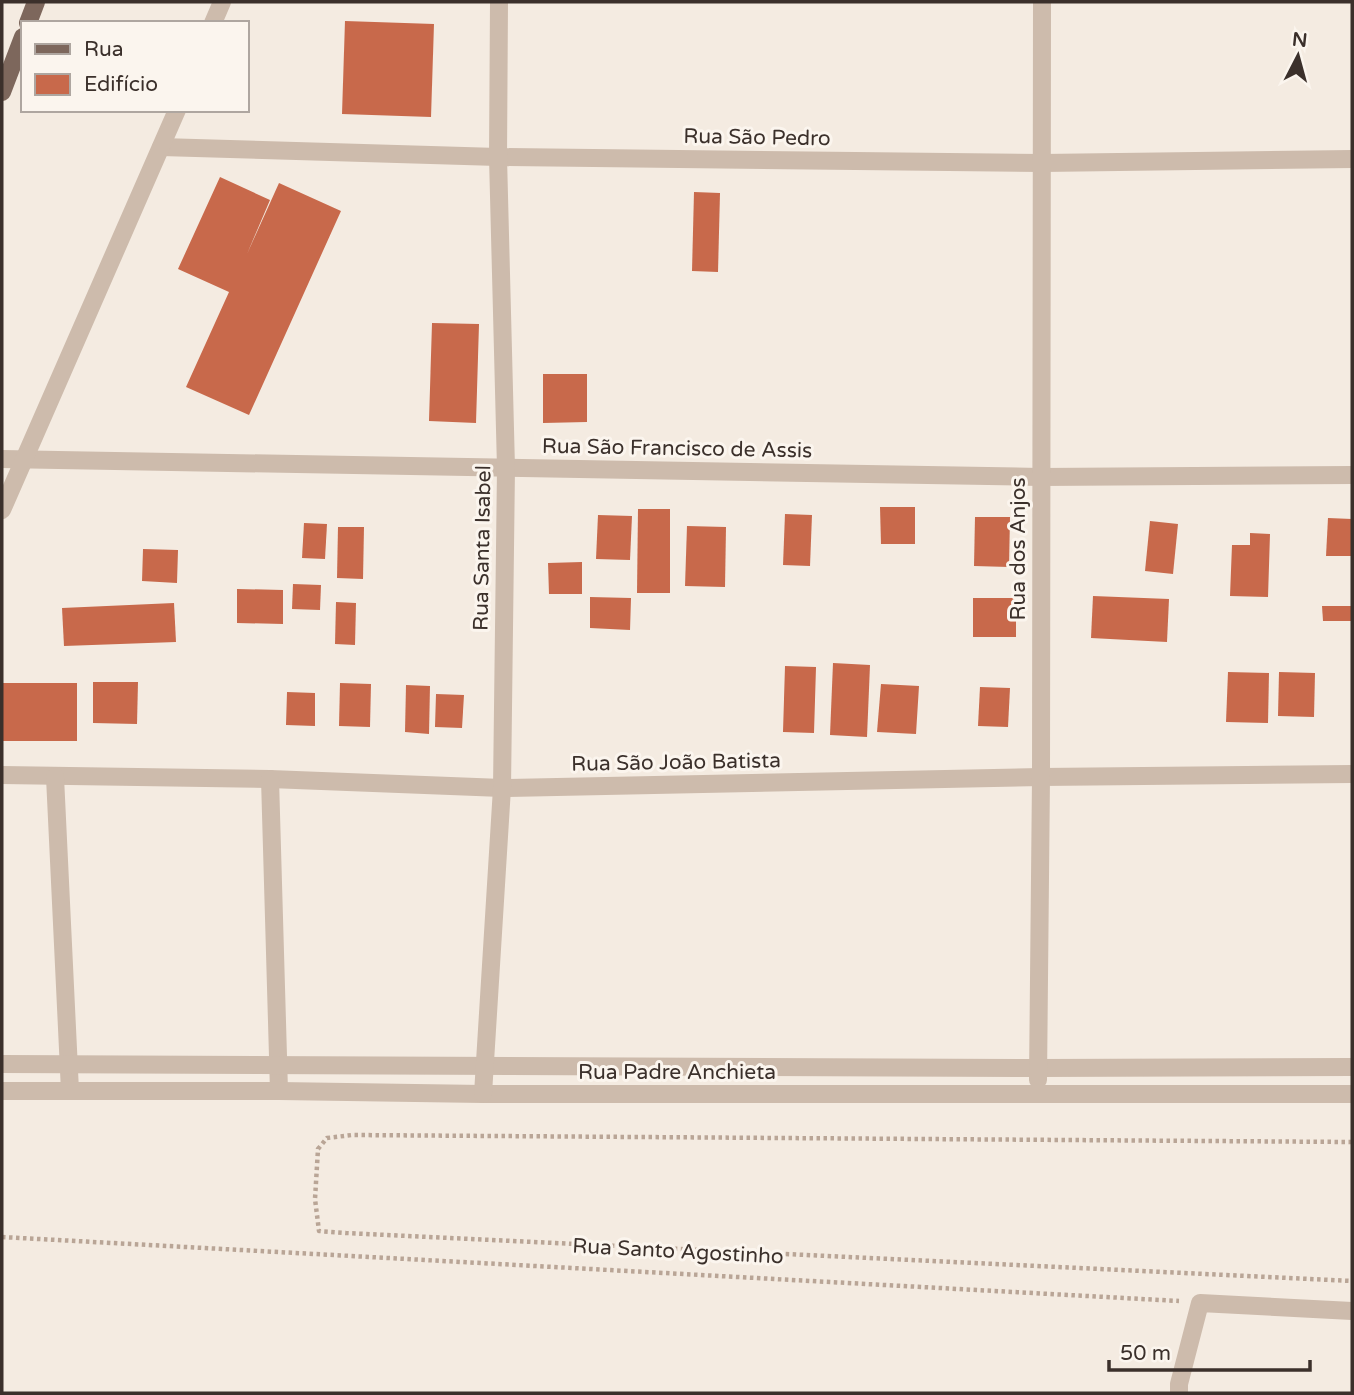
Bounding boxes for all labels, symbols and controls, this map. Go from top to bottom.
legend [21,21,248,112]
north arrow [1263,21,1333,91]
text: N [1291,28,1308,52]
text: Rua [84,37,124,62]
text: Edifício [84,72,158,97]
street label: Rua São Pedro [683,124,831,151]
street label: Rua São Francisco de Assis [542,434,812,463]
street label: Rua Santa Isabel [469,465,496,631]
street label: Rua dos Anjos [1006,477,1031,621]
street label: Rua São João Batista [571,748,781,777]
street label: Rua Padre Anchieta [578,1060,776,1085]
street label: Rua Santo Agostinho [572,1233,784,1270]
scale bar [1109,1328,1310,1372]
text: 50 m [1120,1341,1171,1366]

